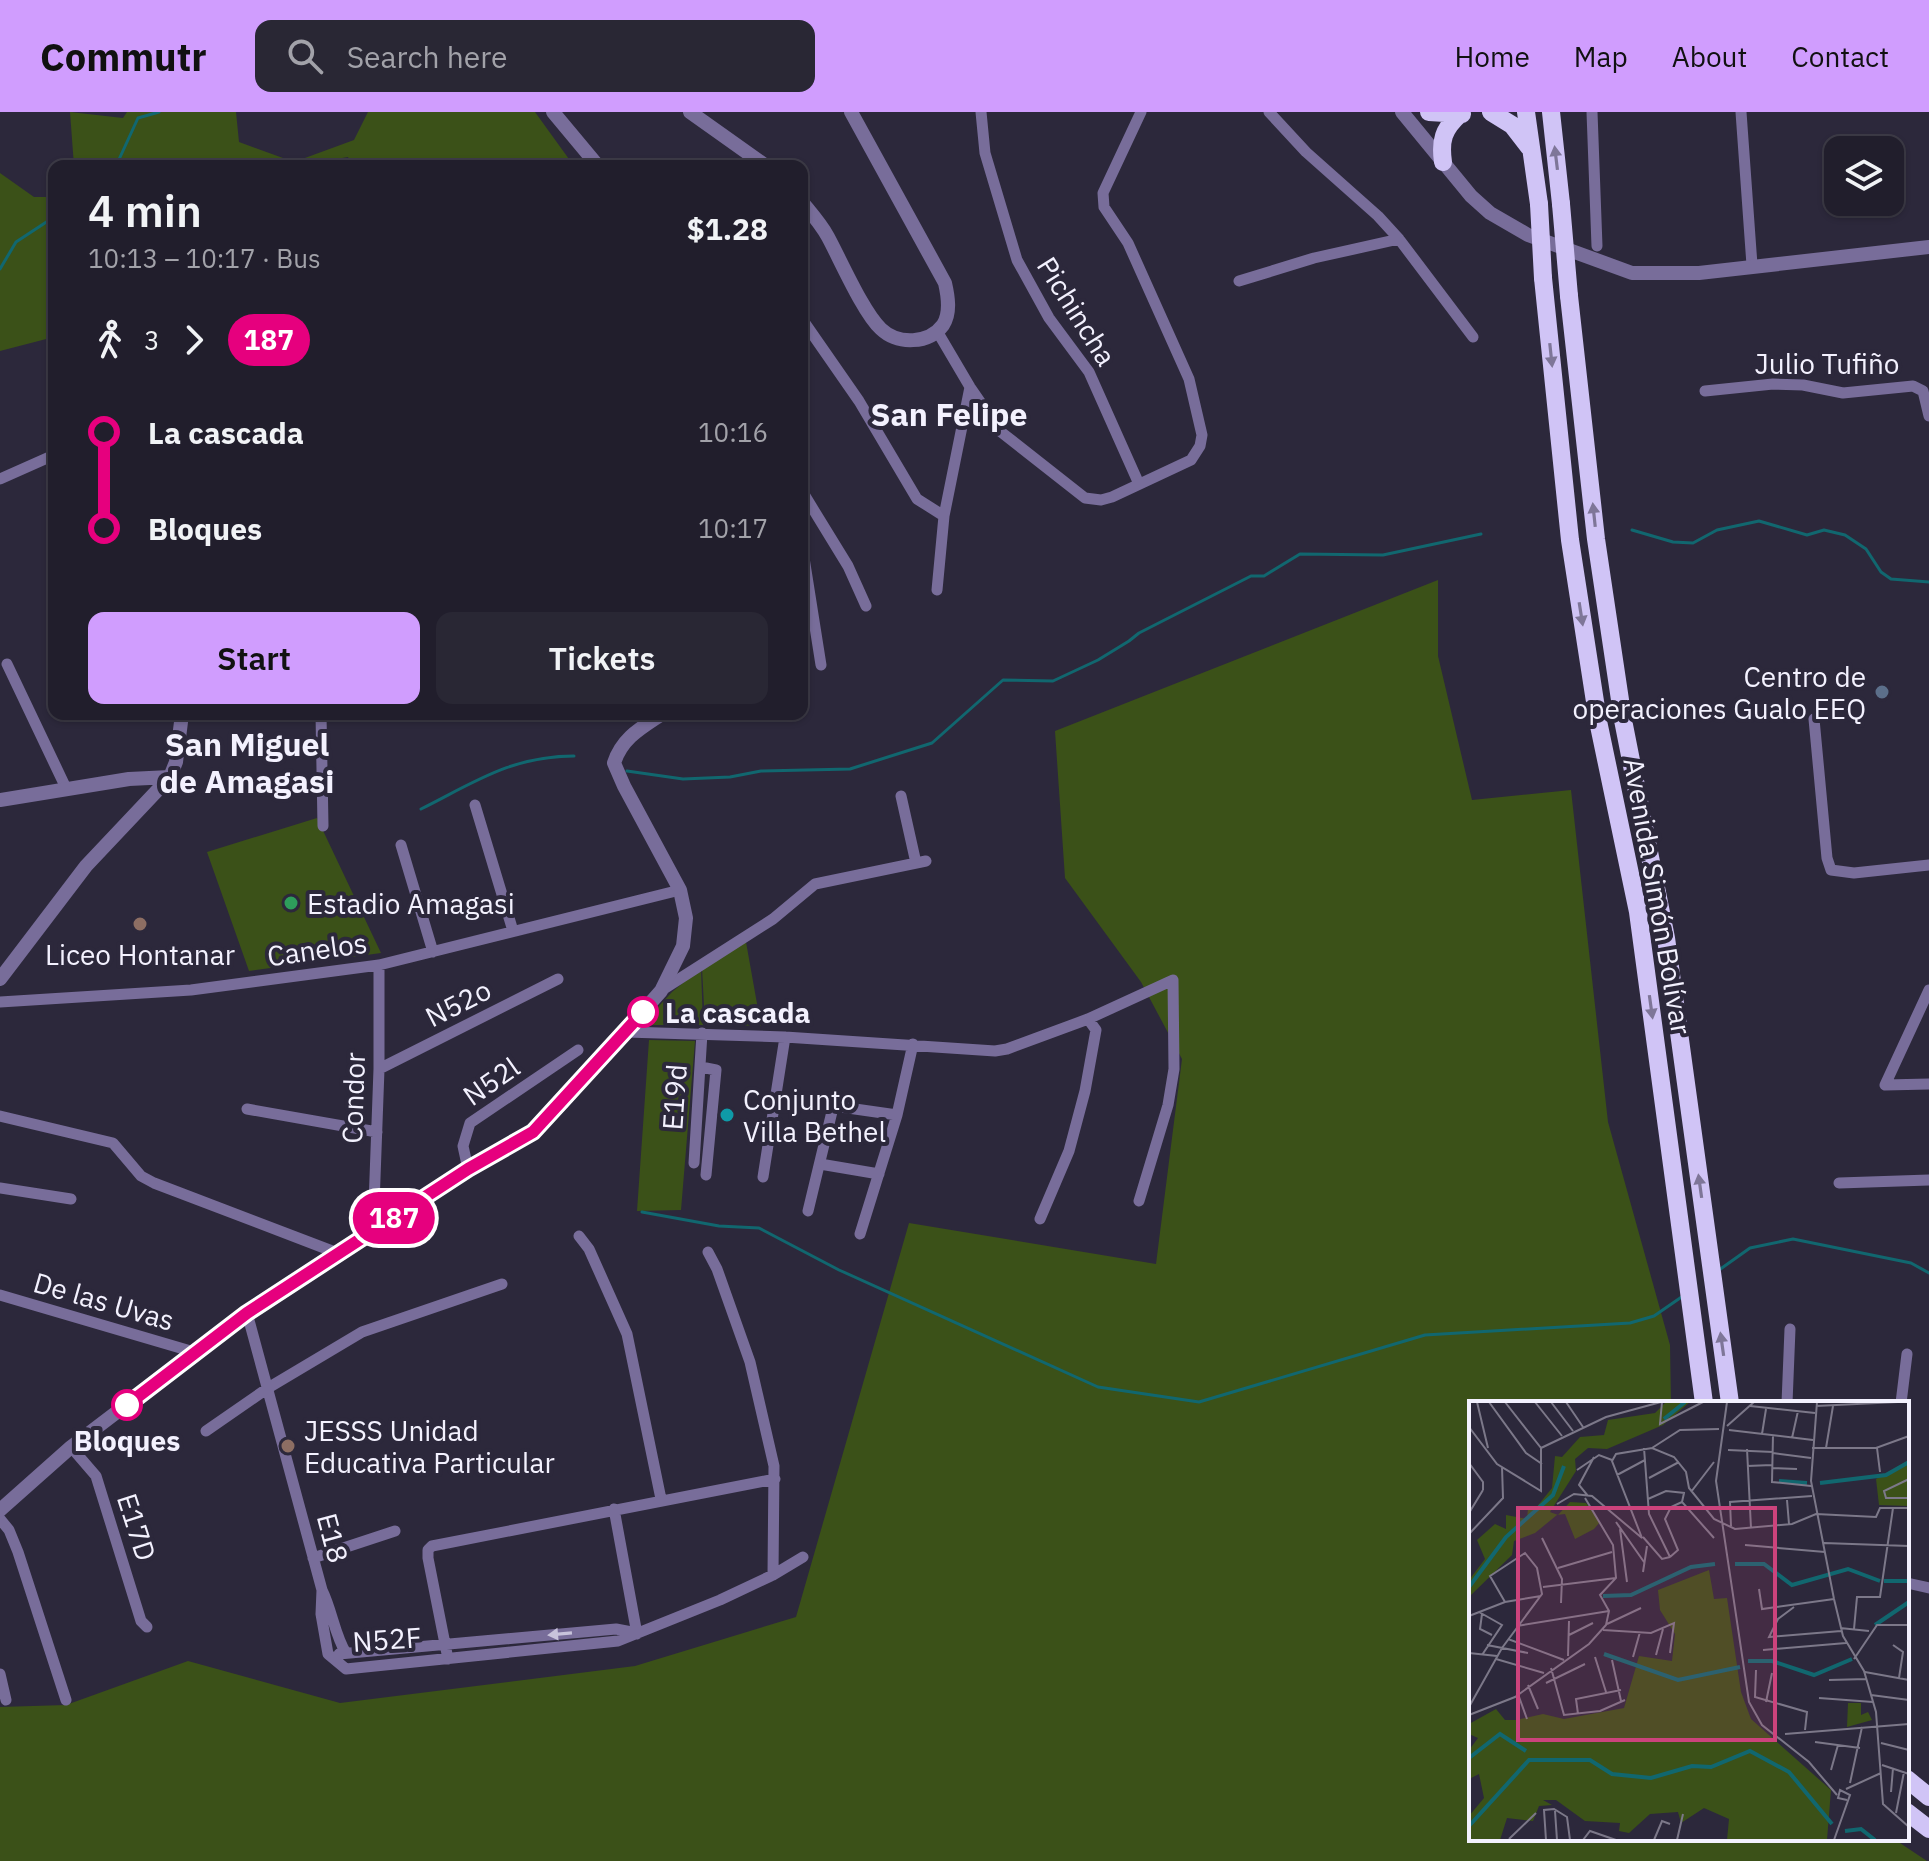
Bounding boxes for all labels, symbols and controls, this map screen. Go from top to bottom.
search box [255,20,815,92]
text: Commutr [40,32,207,81]
icon: search [283,34,327,78]
text: Search here [347,37,508,76]
text: Home [1454,38,1530,75]
text: Map [1574,38,1628,75]
text: About [1672,38,1747,75]
text: Contact [1791,38,1889,75]
map controls [1824,136,1904,216]
button: layers [1824,136,1904,216]
one-way arrow [1549,145,1562,170]
text: 4 min [88,182,202,239]
text: $1.28 [687,209,768,248]
text: 10:13 – 10:17 · Bus [88,241,321,275]
street label: Pichincha [1029,250,1125,372]
icon: walk [88,318,132,362]
icon: forward [172,318,216,362]
text: 187 [244,321,294,358]
text: 3 [144,323,160,357]
one-way arrow [1544,343,1557,368]
street label: Julio Tufiño [1754,345,1900,382]
district label: San Felipe [871,393,1027,435]
text: La cascada [148,413,304,452]
text: 10:16 [698,415,768,449]
one-way arrow [1587,502,1600,527]
text: Bloques [148,509,262,548]
text: 10:17 [698,511,768,545]
one-way arrow [1575,601,1588,626]
button: Start [88,612,420,704]
button: Tickets [436,612,768,704]
place label: Centro de operaciones Gualo EEQ [1573,658,1866,727]
marker: Centro de operaciones Gualo EEQ [1873,683,1891,701]
district label: San Miguel de Amagasi [160,723,334,802]
street label: Avenida Simón Bolívar [1615,755,1701,1037]
place label: Estadio Amagasi [307,885,515,922]
marker: Estadio Amagasi [282,894,300,912]
marker: Liceo Hontanar [131,915,149,933]
street label: Canelos [265,924,369,974]
place label: Liceo Hontanar [45,936,235,973]
street label: N52o [419,971,497,1035]
place label: La cascada [665,994,810,1031]
one-way arrow [1645,995,1658,1020]
marker: La cascada [628,997,658,1027]
street label: N52l [455,1048,527,1114]
street label: Condor [333,1052,373,1144]
street label: E19d [653,1063,695,1131]
place label: Conjunto Villa Bethel [743,1081,886,1150]
marker: Conjunto Villa Bethel [718,1106,736,1124]
one-way arrow [1693,1173,1706,1198]
line badge: 187 [348,1192,440,1244]
text: 187 [369,1199,419,1236]
street label: De las Uvas [29,1263,179,1339]
one-way arrow [1715,1332,1728,1357]
marker: Bloques [112,1390,142,1420]
inset map [1469,1401,1909,1841]
place label: JESSS Unidad Educativa Particular [304,1412,555,1481]
place label: Bloques [74,1422,180,1459]
marker: JESSS Unidad Educativa Particular [279,1437,297,1455]
street label: E17D [109,1489,165,1565]
street label: E18 [309,1509,357,1567]
street label: N52F [351,1618,423,1660]
one-way arrow [547,1628,572,1641]

